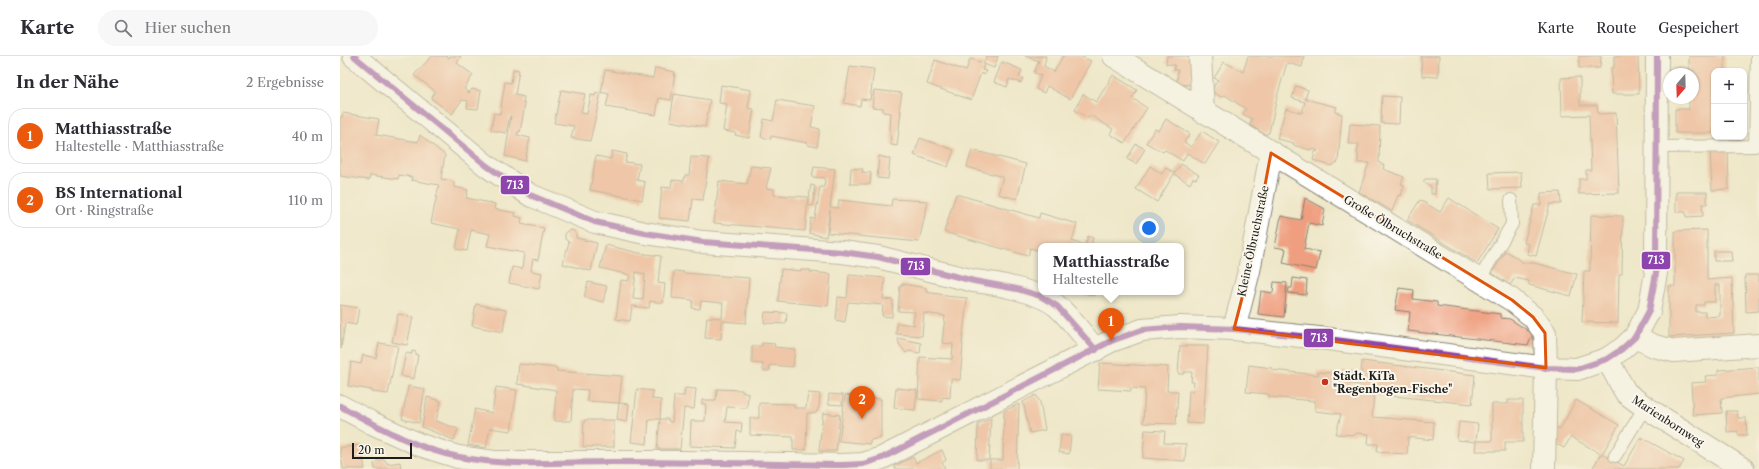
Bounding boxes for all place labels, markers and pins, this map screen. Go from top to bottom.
pin: 1 [1098,308,1124,341]
place label: Städt. KiTa "Regenbogen-Fische" [1333,369,1452,396]
marker: Städt. KiTa "Regenbogen-Fische" [1320,377,1330,387]
pin: 2 [849,386,875,419]

